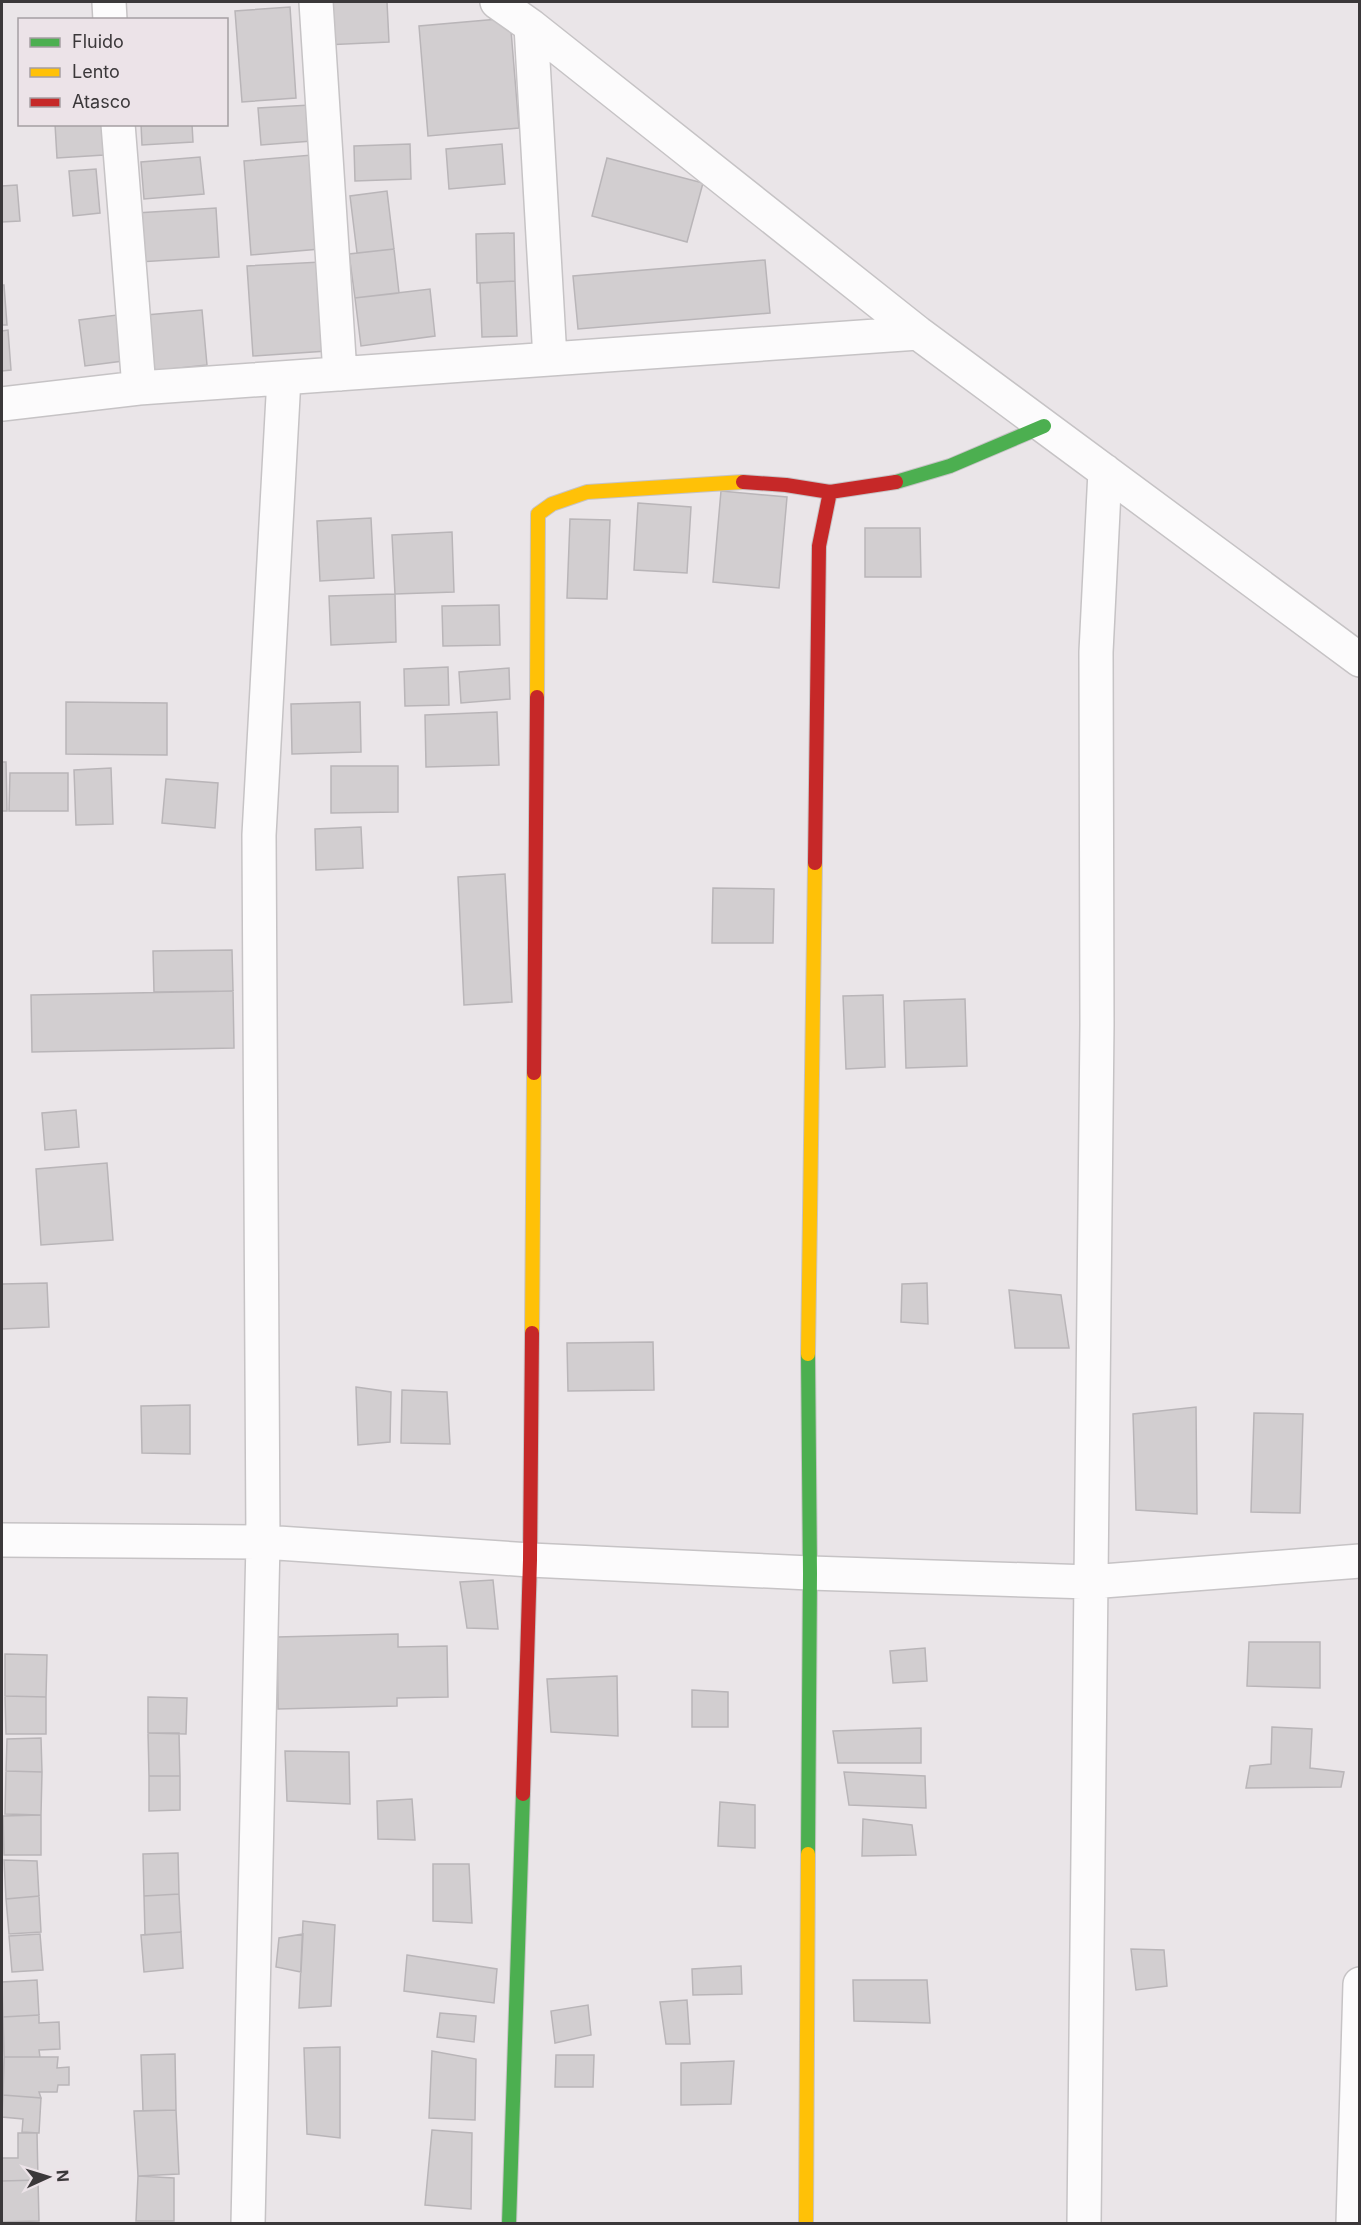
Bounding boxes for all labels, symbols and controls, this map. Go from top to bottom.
legend [18,18,228,126]
text: Fluido [72,31,124,52]
text: Lento [72,61,120,82]
text: Atasco [72,91,131,112]
north arrow [18,2147,78,2207]
text: N [53,2169,73,2183]

